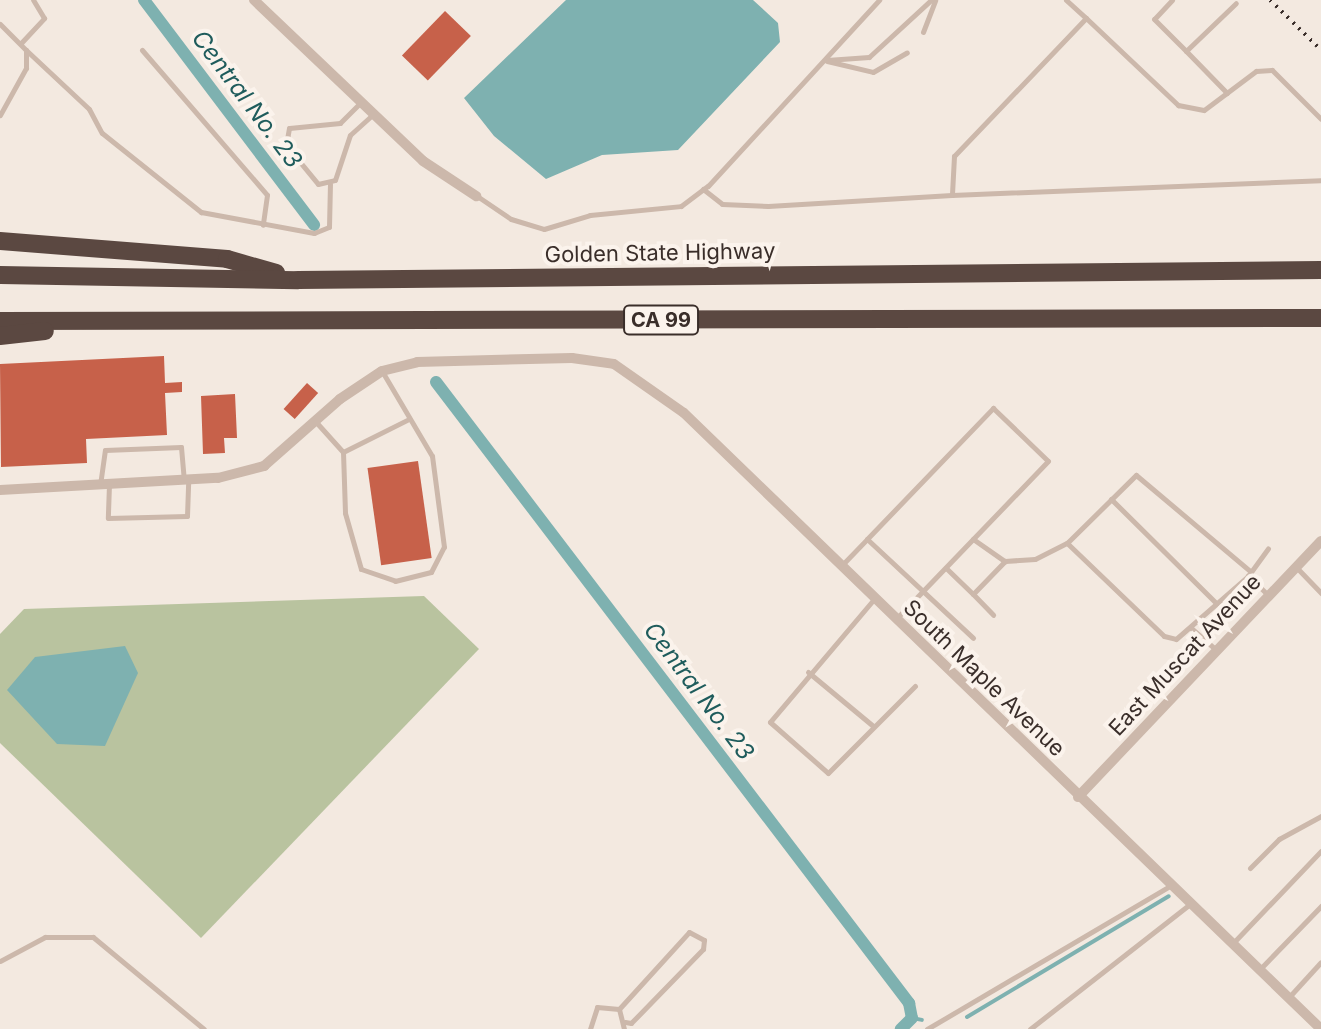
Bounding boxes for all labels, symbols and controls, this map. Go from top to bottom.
water label: Central No. 23 [186,24,308,174]
street label: Golden State Highway [544,238,776,268]
road number: CA 99 [623,304,699,336]
street label: East Muscat Avenue [1103,569,1267,741]
street label: South Maple Avenue [898,594,1070,762]
water label: Central No. 23 [638,616,760,766]

